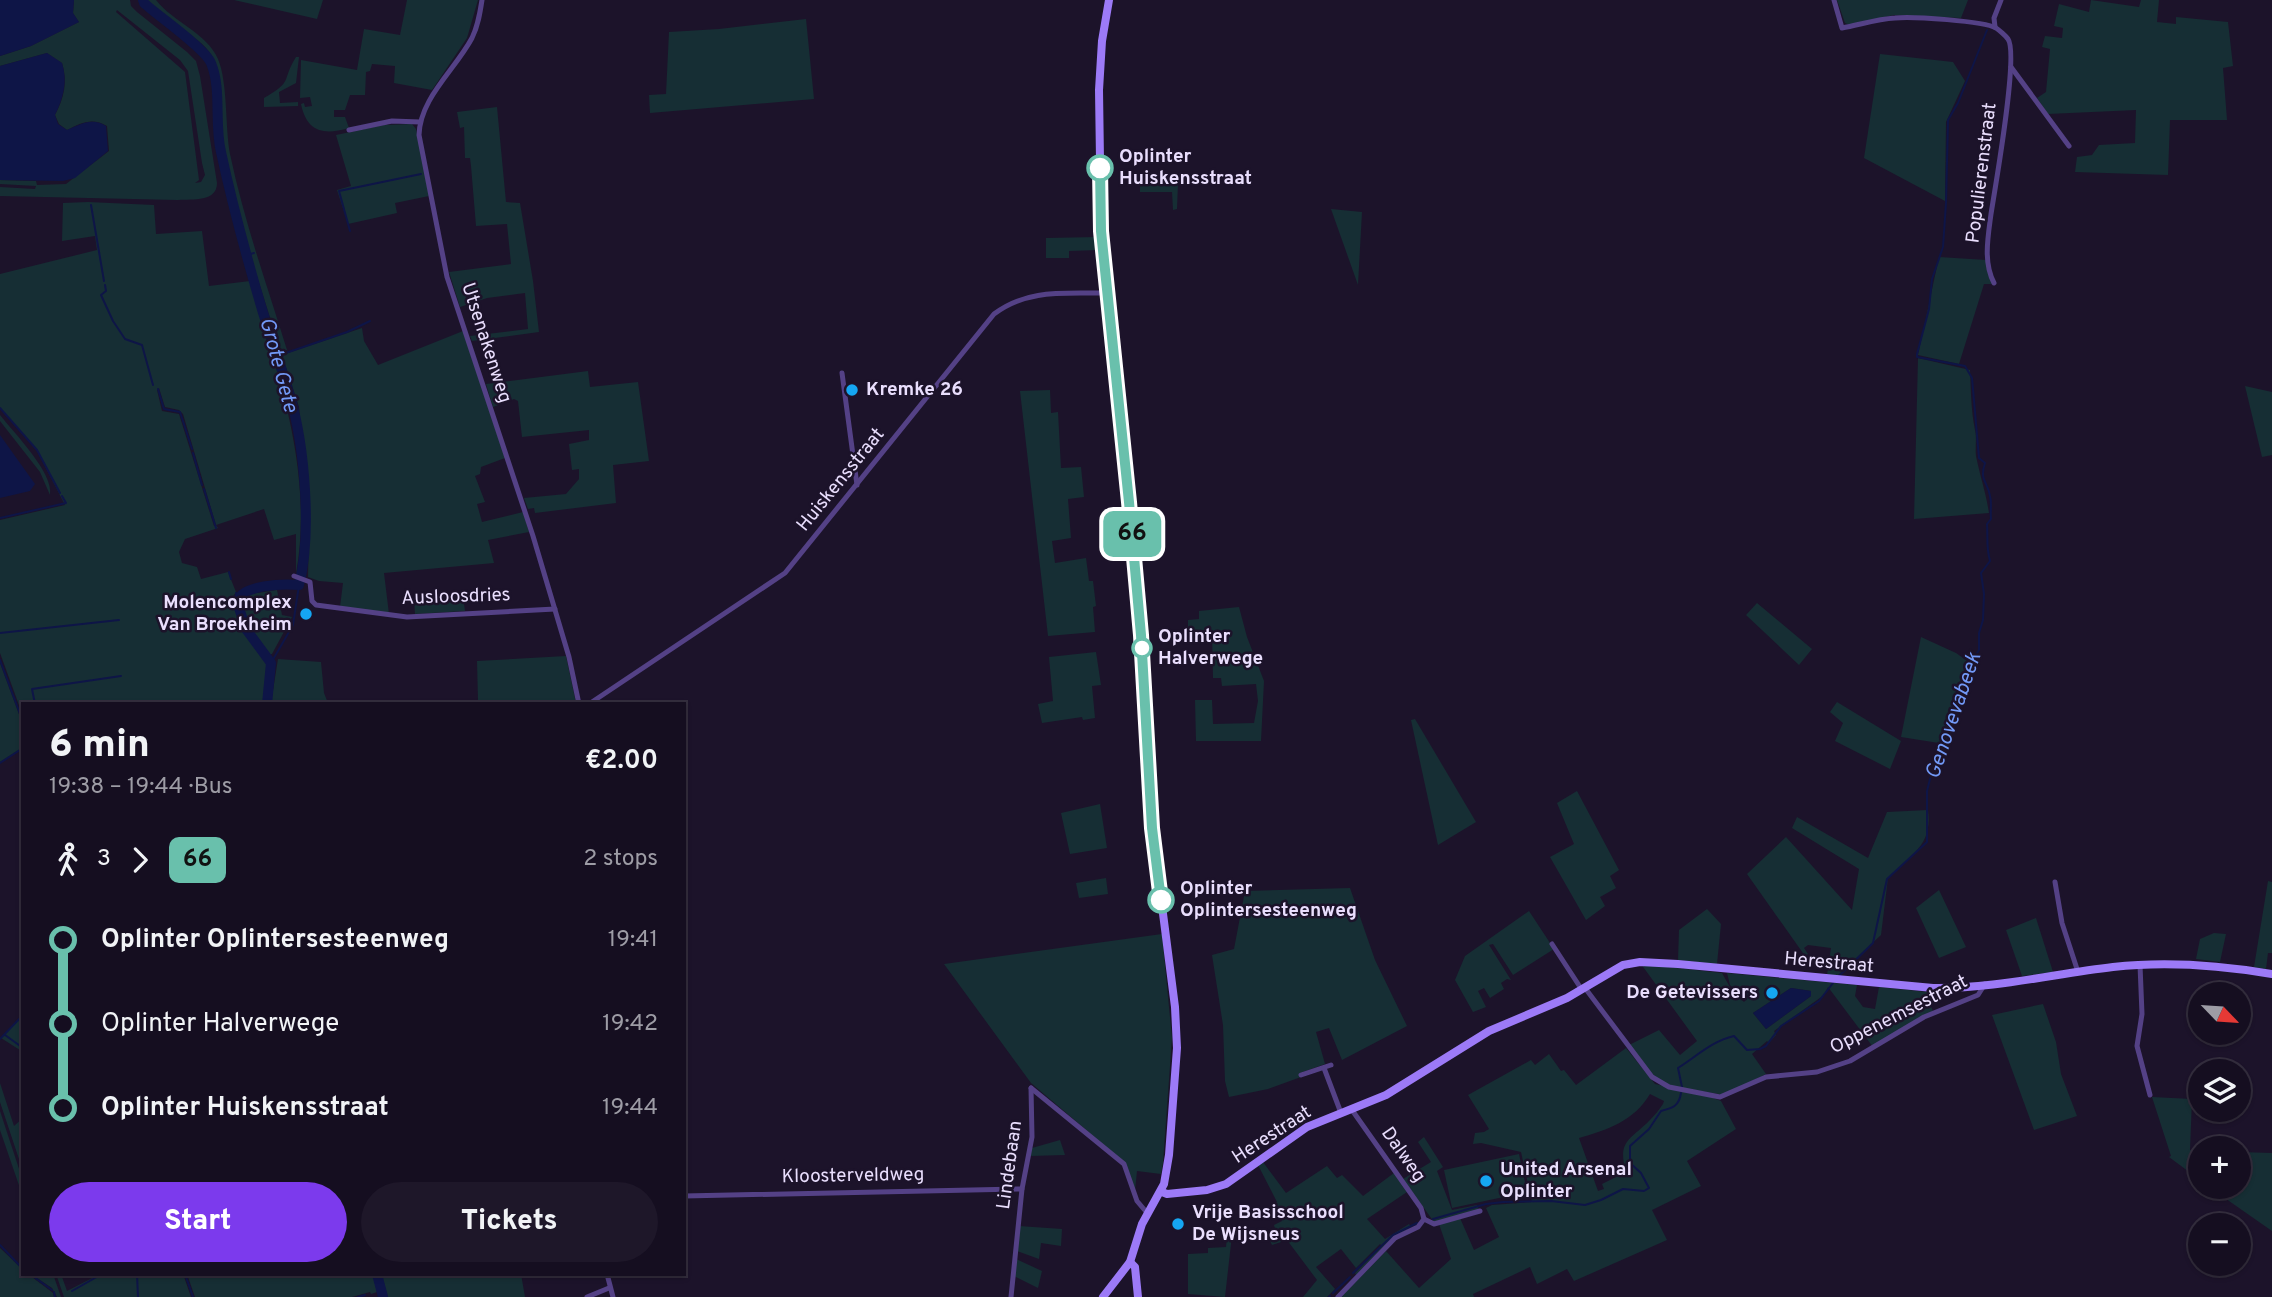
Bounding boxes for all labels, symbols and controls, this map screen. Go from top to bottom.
street label: Populierenstraat [1961,101,2003,245]
place label: Oplinter Huiskensstraat [1119,145,1252,191]
marker: Oplinter Huiskensstraat [1087,155,1113,181]
street label: Utsenakenweg [455,280,517,406]
water label: Grote Gete [252,314,304,417]
place label: Kremke 26 [866,378,963,402]
marker: Kremke 26 [844,382,860,398]
street label: Huiskensstraat [792,423,890,537]
line badge: 66 [1100,511,1164,557]
text: 66 [1117,519,1147,549]
street label: Ausloosdries [401,583,511,611]
place label: Molencomplex Van Broekheim [157,591,292,637]
marker: Molencomplex Van Broekheim [298,606,314,622]
place label: Oplinter Halverwege [1158,625,1263,671]
marker: Oplinter Halverwege [1132,638,1152,658]
water label: Genovevabeek [1920,649,1988,783]
text: 6 min [49,722,150,771]
text: €2.00 [585,745,658,778]
text: 19:38 – 19:44 · Bus [49,773,233,802]
icon: walk [49,841,87,879]
icon: forward [121,841,159,879]
text: 3 [97,845,111,874]
text: 66 [183,845,212,875]
text: 2 stops [583,845,658,874]
place label: Oplinter Oplintersesteenweg [1180,877,1357,923]
marker: Oplinter Oplintersesteenweg [1148,887,1174,913]
text: Oplinter Oplintersesteenweg [101,924,449,957]
text: 19:41 [608,926,658,955]
street label: Herestraat [1783,947,1875,979]
street label: Oppenemsestraat [1826,970,1972,1060]
place label: De Getevissers [1626,981,1758,1005]
north arrow [2188,982,2250,1045]
map controls [2188,982,2251,1276]
marker: De Getevissers [1764,985,1780,1001]
text: Oplinter Halverwege [101,1008,339,1041]
text: 19:42 [602,1010,658,1039]
button: layers [2188,1059,2251,1122]
text: Oplinter Huiskensstraat [101,1092,389,1125]
text: 19:44 [602,1094,658,1123]
street label: Herestraat [1228,1100,1316,1170]
street label: Lindebaan [992,1119,1028,1211]
street label: Dalweg [1375,1123,1431,1187]
button: + [2188,1136,2251,1199]
place label: United Arsenal Oplinter [1500,1158,1632,1204]
street label: Kloosterveldweg [781,1163,925,1189]
marker: United Arsenal Oplinter [1478,1173,1494,1189]
button: Start [49,1182,347,1262]
button: Tickets [361,1182,658,1262]
place label: Vrije Basisschool De Wijsneus [1192,1201,1344,1247]
button: − [2188,1213,2251,1276]
marker: Vrije Basisschool De Wijsneus [1170,1216,1186,1232]

